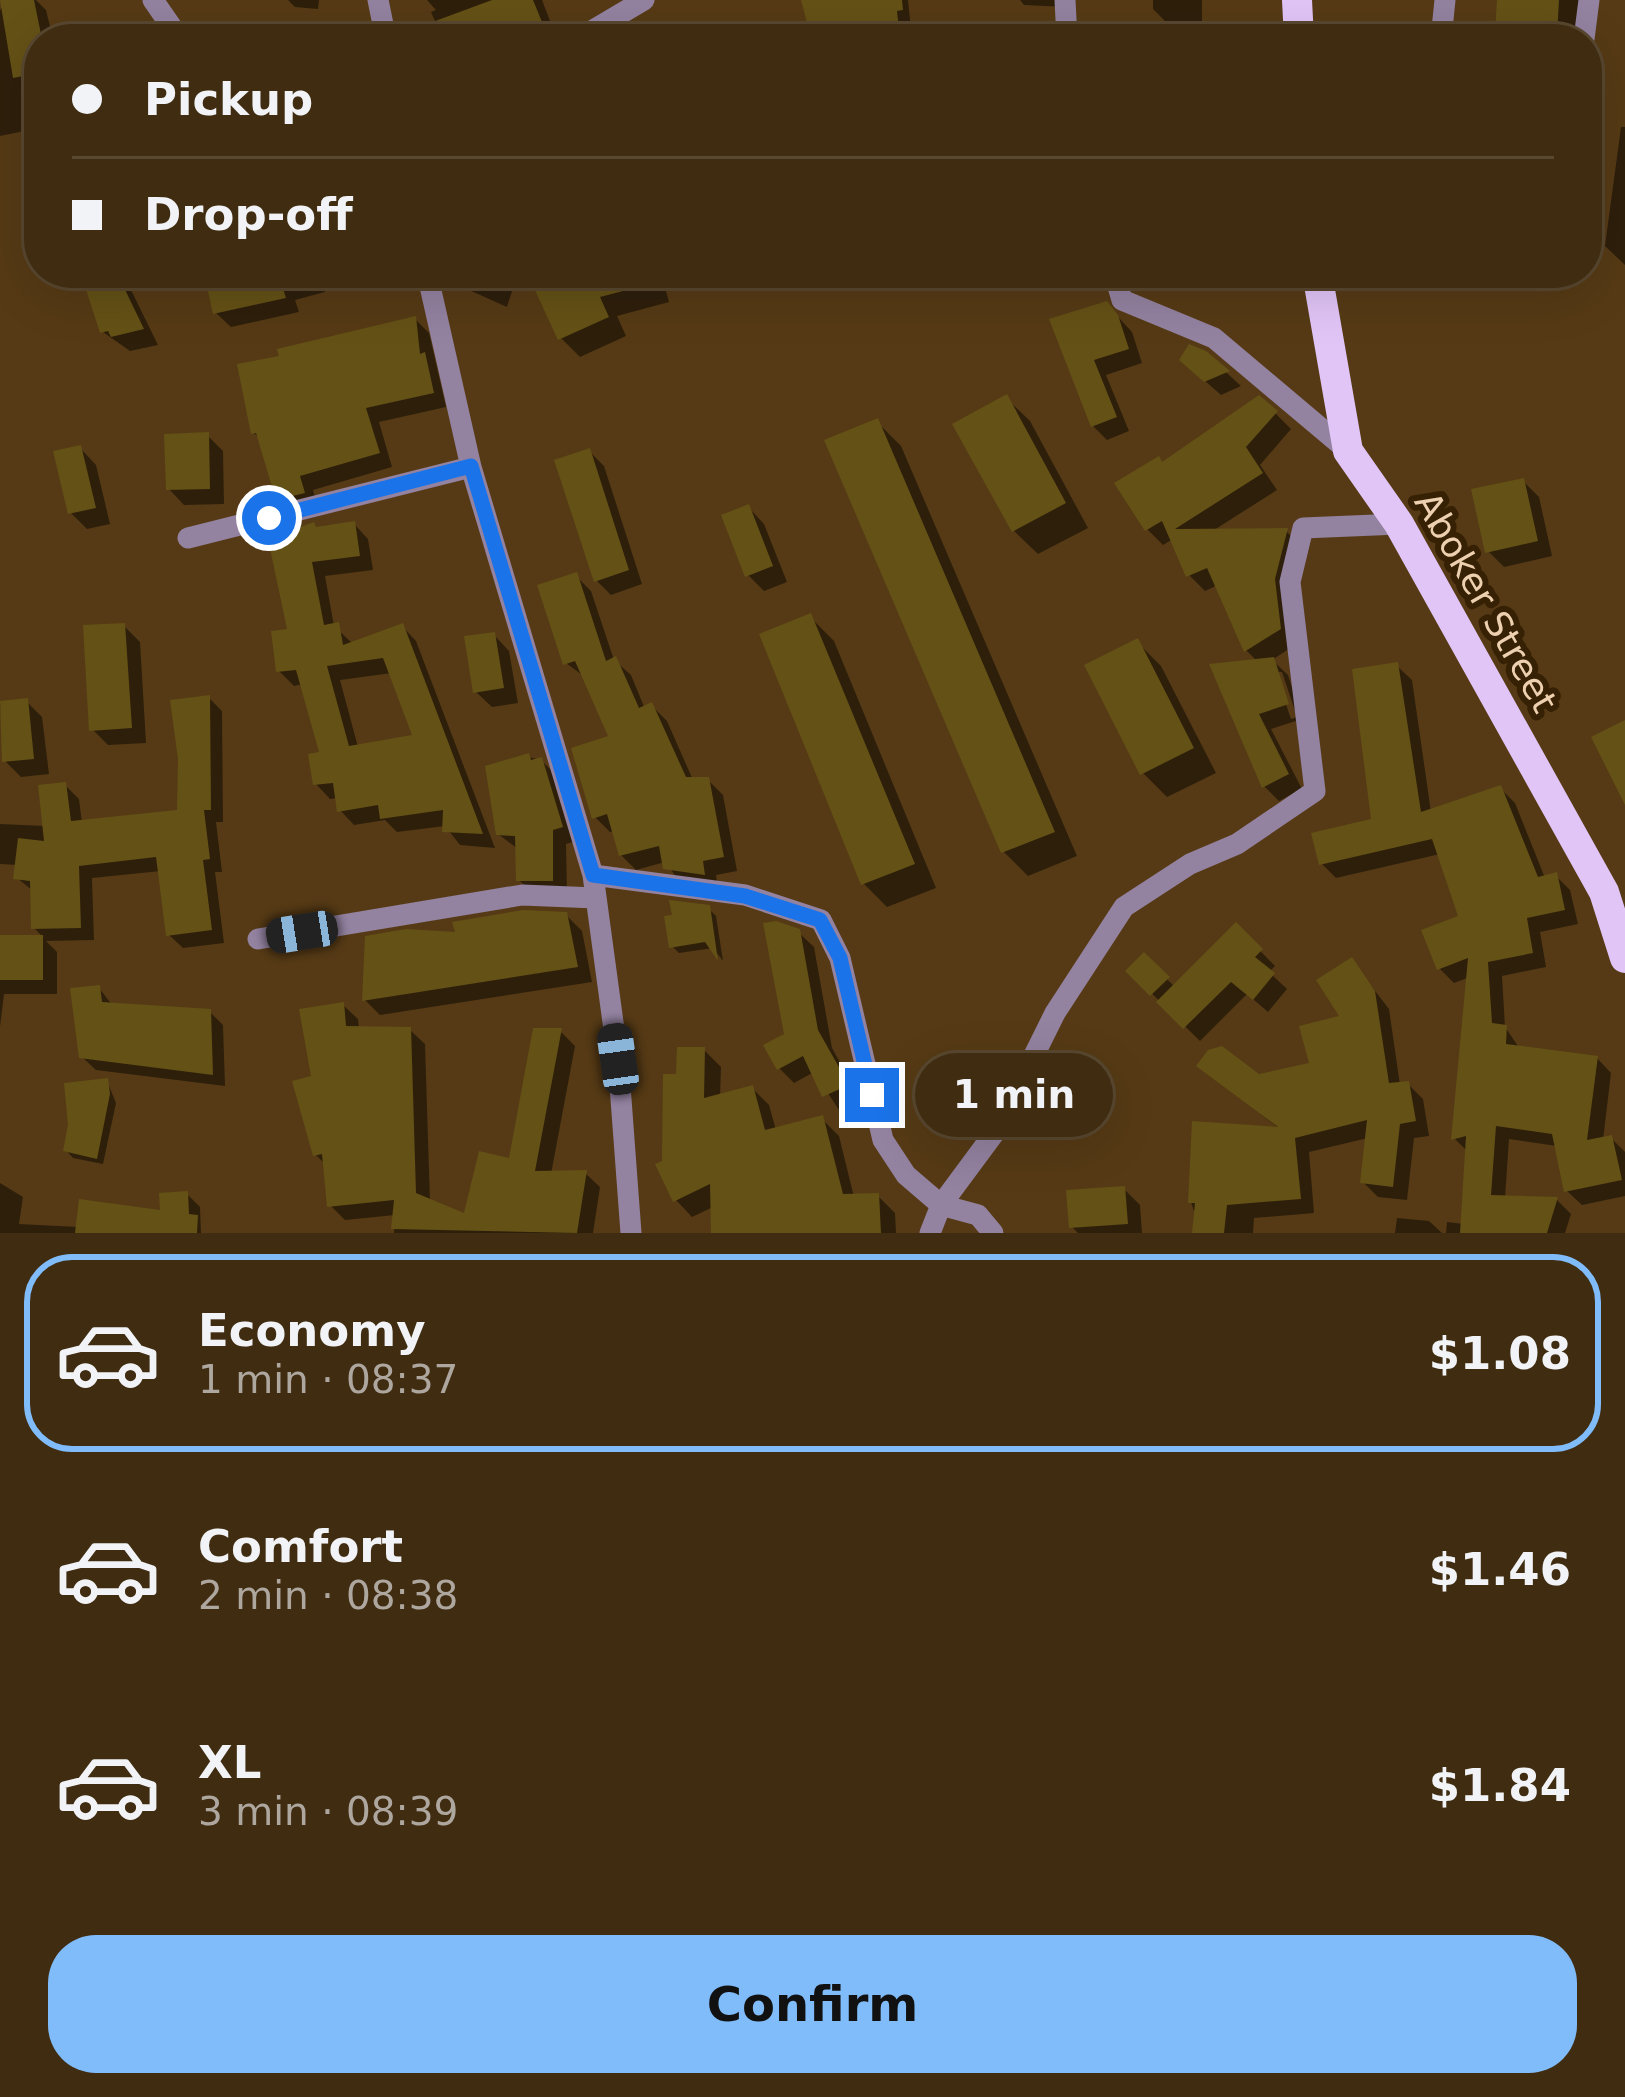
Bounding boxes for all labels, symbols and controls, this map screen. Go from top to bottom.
text: Pickup [144,73,313,126]
text: Drop-off [144,188,353,241]
street label: Aboker Street [1407,485,1565,719]
route start [242,491,296,545]
car [264,909,340,955]
car [595,1021,641,1097]
callout: 1 min [914,1053,1112,1137]
route end [845,1068,899,1122]
text: 1 min [953,1072,1075,1117]
icon: car [54,1299,162,1407]
text: Economy [198,1304,426,1357]
text: $1.08 [1429,1327,1571,1380]
text: 1 min · 08:37 [198,1357,458,1402]
icon: car [54,1515,162,1623]
text: Comfort [198,1520,403,1573]
text: $1.46 [1429,1543,1571,1596]
text: 2 min · 08:38 [198,1573,458,1618]
icon: car [54,1731,162,1839]
text: XL [198,1736,261,1789]
text: $1.84 [1429,1759,1571,1812]
text: 3 min · 08:39 [198,1789,458,1834]
button: Confirm [48,1935,1577,2073]

